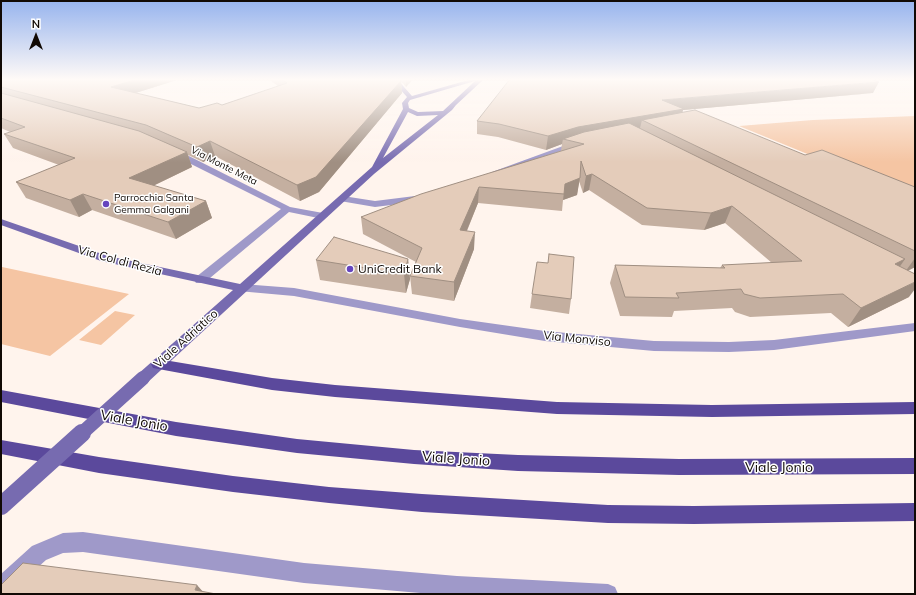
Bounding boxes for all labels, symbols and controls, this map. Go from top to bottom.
north arrow [16,16,56,56]
text: N [32,17,40,31]
street label: Via Monte Meta [189,144,259,188]
place label: Parrocchia Santa Gemma Galgani [114,192,193,216]
marker: Parrocchia Santa Gemma Galgani [101,199,111,209]
street label: Via Col di Rezia [76,243,164,279]
place label: UniCredit Bank [358,262,442,276]
marker: UniCredit Bank [345,264,355,274]
street label: Viale Adriatico [151,307,221,371]
street label: Via Monviso [543,328,611,350]
street label: Viale Jonio [99,407,169,435]
street label: Viale Jonio [421,448,491,470]
street label: Viale Jonio [745,460,813,476]

